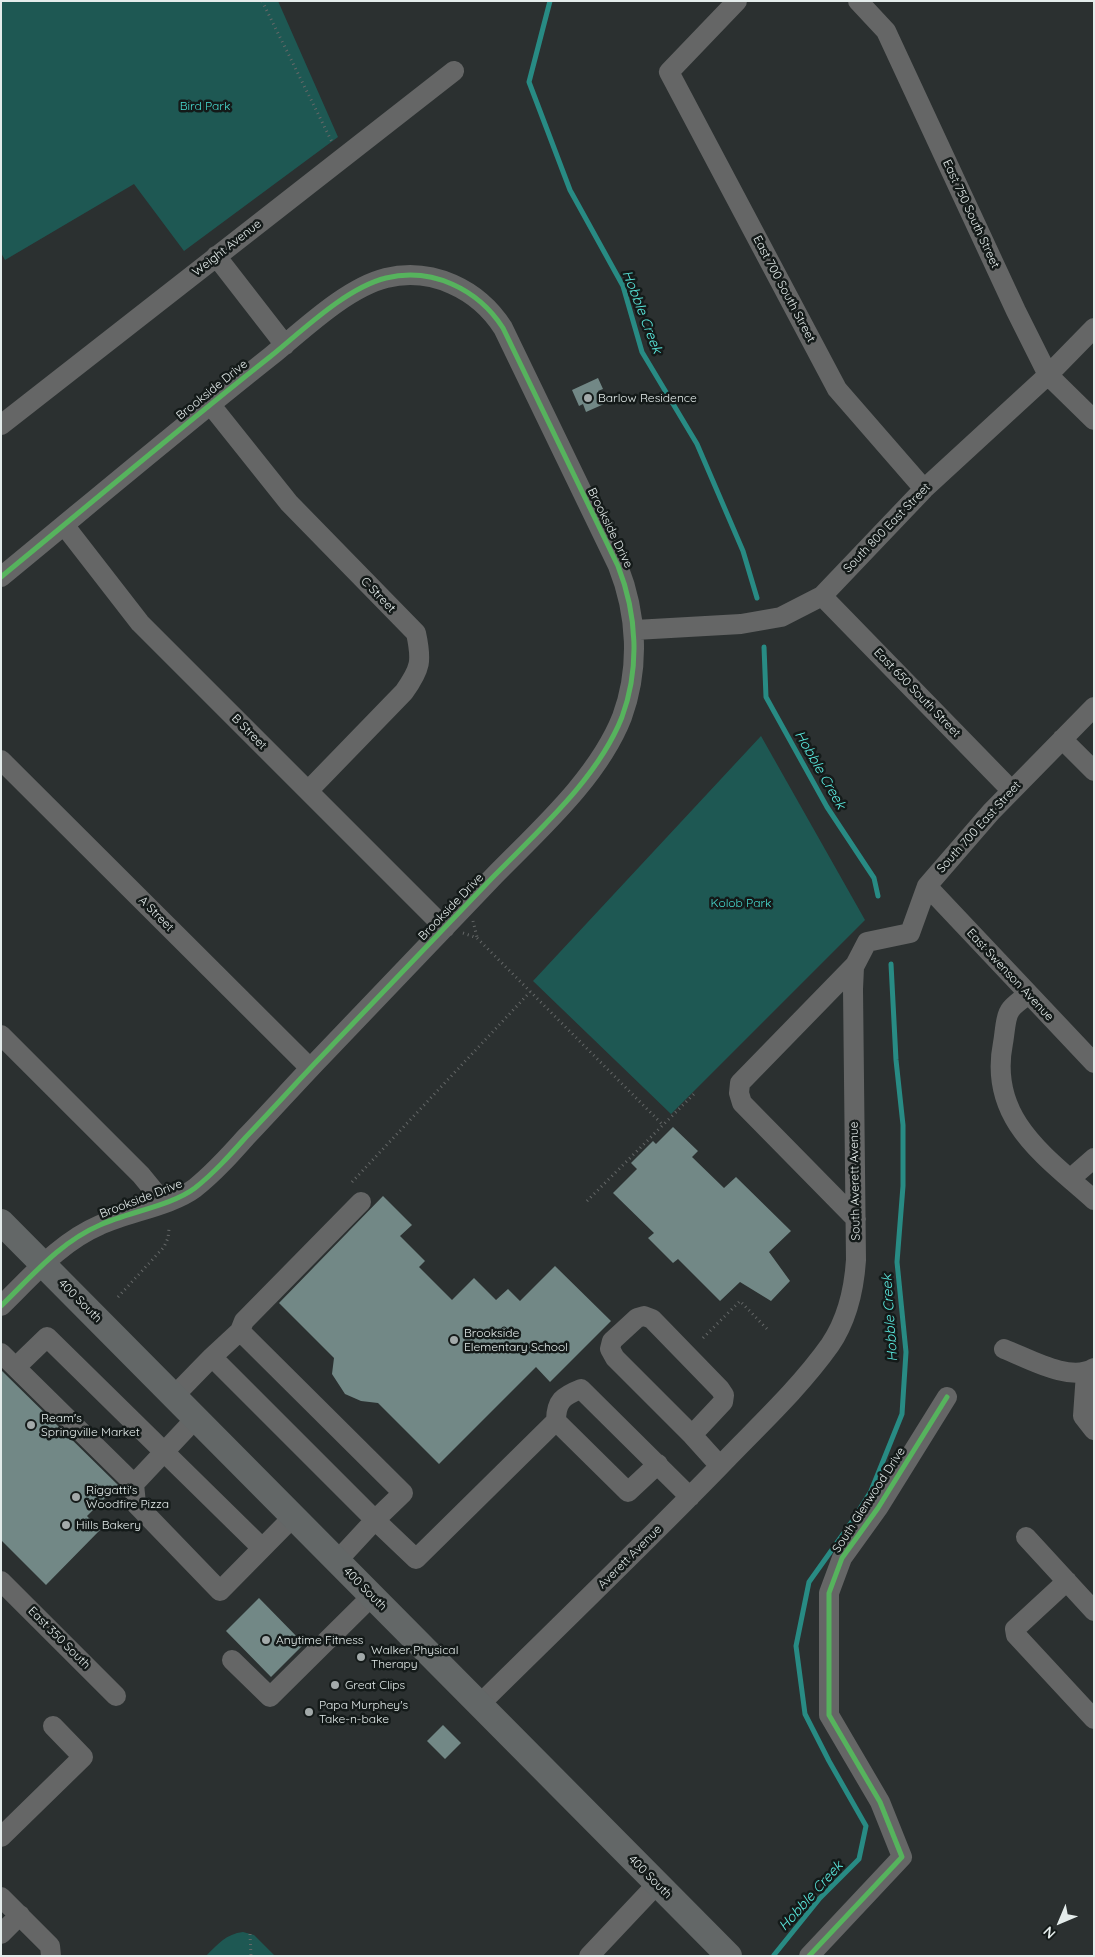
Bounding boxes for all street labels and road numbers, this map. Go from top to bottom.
street label: East 750 South Street [940,158,1002,270]
street label: Weight Avenue [190,217,264,279]
street label: East 700 South Street [750,233,818,345]
street label: Brookside Drive [173,357,251,423]
street label: South 800 East Street [841,480,933,576]
street label: Brookside Drive [584,486,636,570]
street label: C Street [358,574,398,616]
street label: East 650 South Street [871,645,963,741]
street label: B Street [228,711,270,753]
street label: South 700 East Street [934,778,1024,876]
street label: Brookside Drive [415,871,487,943]
street label: A Street [135,893,177,935]
street label: East Swenson Avenue [964,926,1056,1024]
street label: South Averett Avenue [847,1121,863,1241]
street label: Brookside Drive [98,1177,184,1221]
street label: 400 South [55,1276,105,1326]
street label: South Glenwood Drive [830,1445,908,1555]
street label: Averett Avenue [595,1522,665,1592]
street label: 400 South [340,1564,390,1614]
street label: East 350 South [25,1604,93,1672]
street label: 400 South [625,1852,675,1902]

